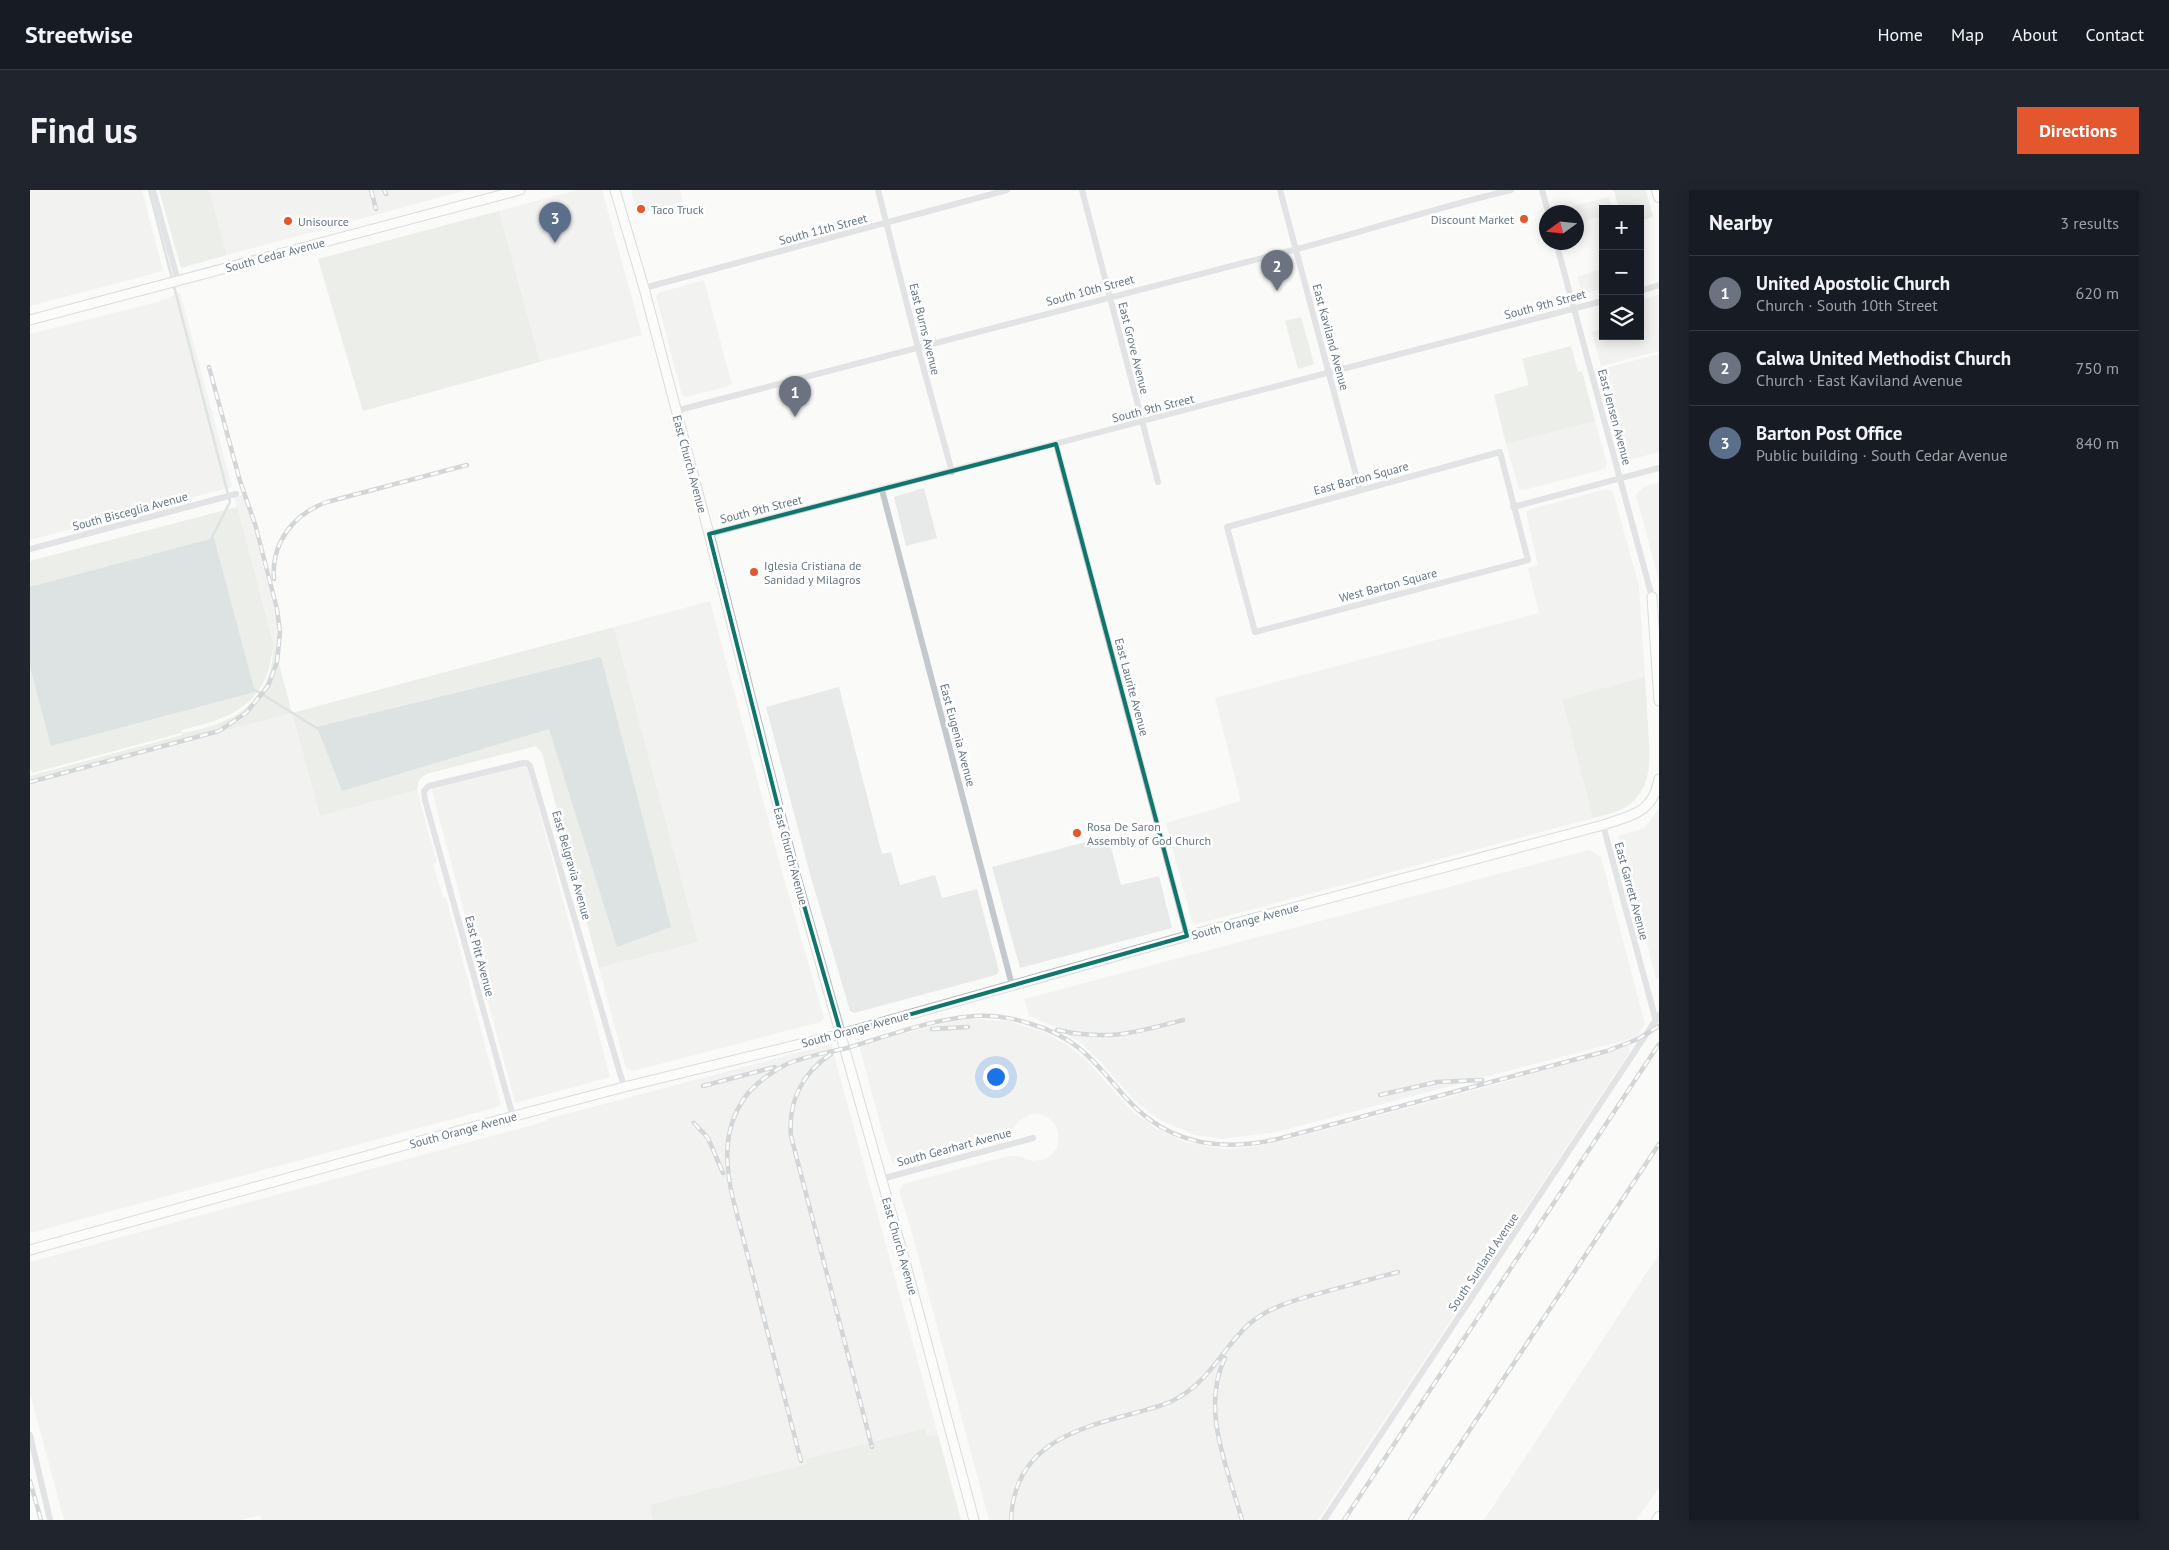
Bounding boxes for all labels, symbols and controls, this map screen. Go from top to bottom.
text: Streetwise [25,19,133,50]
text: Home [1877,23,1923,46]
text: Map [1951,23,1984,46]
text: About [2012,23,2058,46]
text: Contact [2086,23,2144,46]
text: Find us [30,107,138,153]
button: Directions [2017,107,2139,154]
pin: 3 [539,202,571,243]
place label: Taco Truck [651,202,704,217]
marker: Taco Truck [635,203,647,215]
north arrow [1539,205,1584,250]
map controls [1599,205,1644,340]
button: + [1599,205,1644,250]
text: Nearby [1709,209,1772,236]
street label: South 11th Street [777,210,869,248]
place label: Discount Market [1431,212,1514,227]
marker: Discount Market [1518,213,1530,225]
text: 3 results [2060,213,2119,233]
place label: Unisource [298,214,349,229]
marker: Unisource [282,215,294,227]
street label: South Cedar Avenue [224,235,326,275]
pin: 2 [1261,250,1293,291]
button: − [1599,250,1644,295]
street label: South 10th Street [1044,271,1136,309]
text: United Apostolic Church [1756,271,1950,295]
street label: East Burns Avenue [906,281,944,377]
street label: East Kaviland Avenue [1310,282,1352,392]
text: 1 [1720,283,1730,303]
text: 620 m [2076,283,2119,303]
street label: South 9th Street [1502,286,1588,322]
button: layers [1599,295,1644,340]
text: Church · South 10th Street [1756,295,1938,315]
street label: East Grove Avenue [1115,300,1153,396]
text: Calwa United Methodist Church [1756,346,2011,370]
text: 2 [1720,358,1730,378]
text: 750 m [2076,358,2119,378]
street label: East Jensen Avenue [1595,367,1635,467]
text: Church · East Kaviland Avenue [1756,370,1963,390]
pin: 1 [779,376,811,417]
street label: South 9th Street [1110,391,1196,425]
street label: East Church Avenue [670,413,710,515]
text: Barton Post Office [1756,421,1902,445]
text: 3 [1720,433,1730,453]
text: 840 m [2076,433,2119,453]
text: Public building · South Cedar Avenue [1756,445,2008,465]
street label: East Barton Square [1312,458,1410,498]
street label: South Bisceglia Avenue [71,488,189,534]
street label: South 9th Street [718,492,804,526]
place label: Iglesia Cristiana de Sanidad y Milagros [764,558,861,587]
street label: West Barton Square [1337,565,1439,605]
marker: Iglesia Cristiana de Sanidad y Milagros [748,566,760,578]
street label: East Laurite Avenue [1112,636,1152,738]
street label: East Eugenia Avenue [937,682,979,788]
street label: East Church Avenue [771,805,811,907]
street label: East Belgravia Avenue [549,809,595,921]
place label: Rosa De Saron Assembly of God Church [1087,819,1211,848]
marker: Rosa De Saron Assembly of God Church [1071,827,1083,839]
street label: East Garrett Avenue [1612,840,1652,942]
street label: South Orange Avenue [1190,899,1300,943]
street label: East Pitt Avenue [462,914,498,998]
street label: South Orange Avenue [800,1007,910,1051]
your location [983,1064,1009,1090]
street label: South Orange Avenue [408,1108,518,1152]
street label: South Gearhart Avenue [895,1124,1013,1170]
street label: East Church Avenue [879,1195,921,1297]
street label: South Sunland Avenue [1445,1210,1521,1314]

